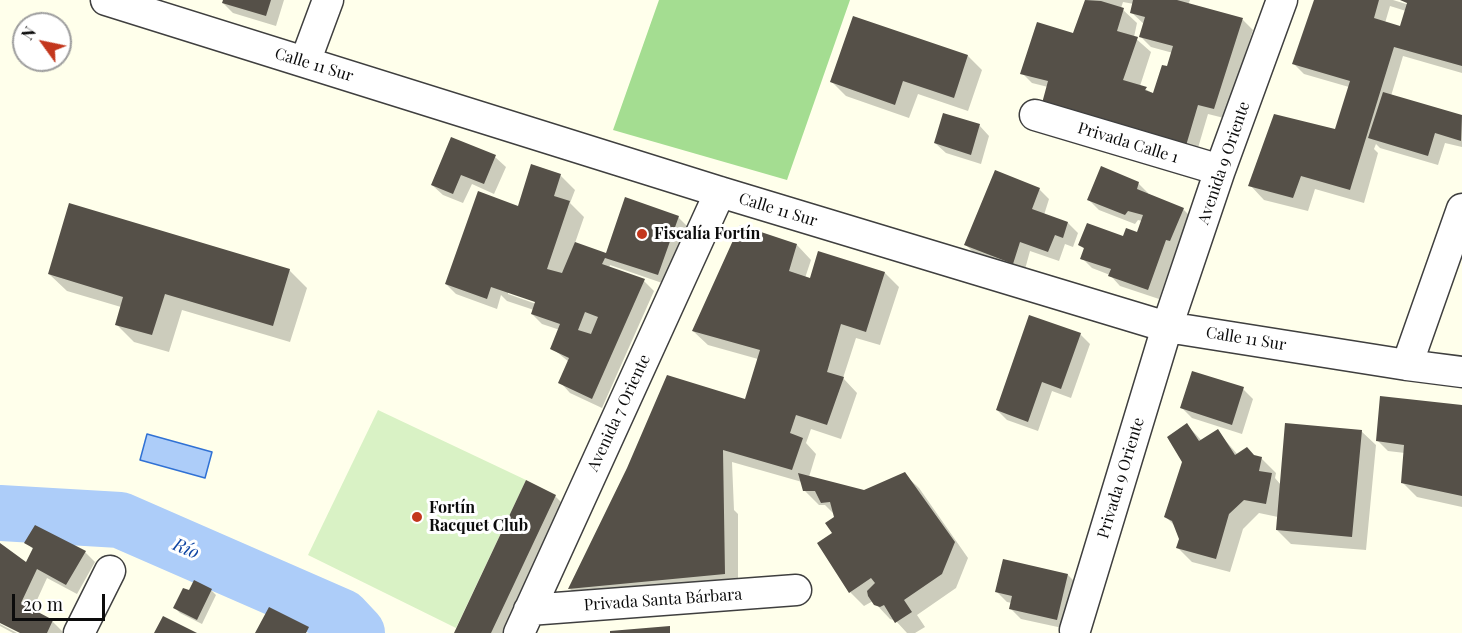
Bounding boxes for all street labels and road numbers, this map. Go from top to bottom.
street label: Calle 11 Sur [272,44,356,86]
street label: Avenida 9 Oriente [1194,99,1254,227]
street label: Privada Calle 1 [1075,119,1181,167]
street label: Calle 11 Sur [736,189,820,231]
street label: Calle 11 Sur [1205,323,1287,355]
street label: Avenida 7 Oriente [583,351,655,475]
street label: Privada 9 Oriente [1094,415,1148,541]
street label: Privada Santa Bárbara [583,585,743,615]

